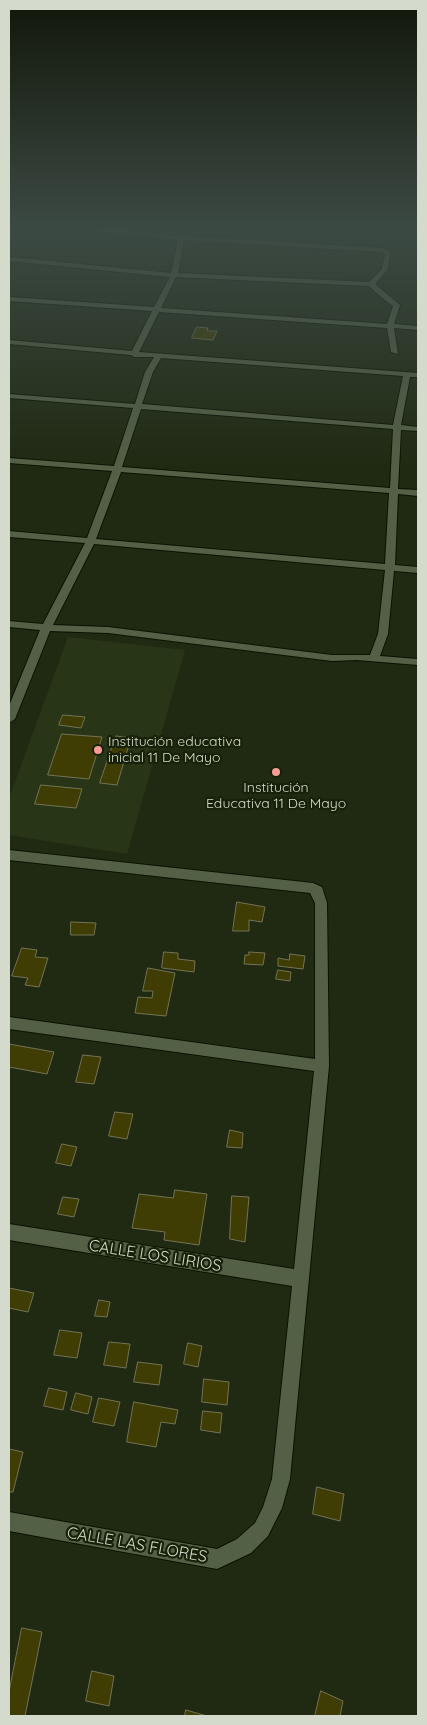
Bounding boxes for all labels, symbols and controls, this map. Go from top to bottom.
place label: Institución educativa inicial 11 De Mayo [108,734,241,766]
marker: Institución educativa inicial 11 De Mayo [92,744,104,756]
marker: Institución Educativa 11 De Mayo [270,766,282,778]
place label: Institución Educativa 11 De Mayo [206,780,346,812]
street label: CALLE LOS LIRIOS [87,1236,223,1276]
street label: CALLE LAS FLORES [65,1523,209,1567]

